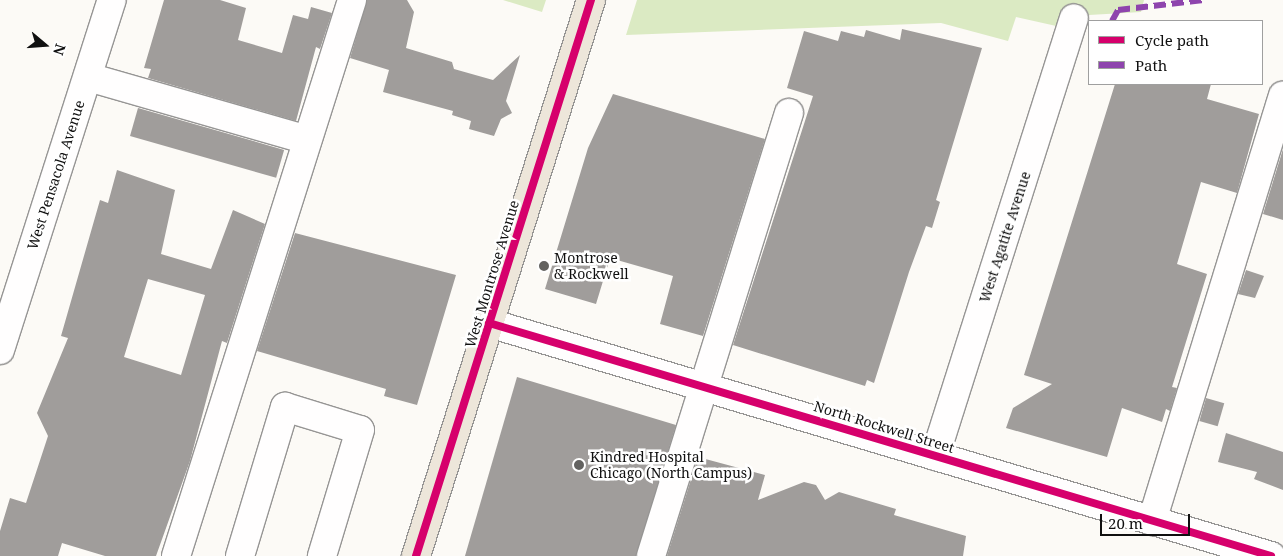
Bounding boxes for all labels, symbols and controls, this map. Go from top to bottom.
north arrow [20,20,70,70]
legend [1088,20,1263,85]
text: Cycle path [1135,30,1209,50]
text: N [49,42,70,58]
text: Path [1135,55,1167,75]
street label: West Pensacola Avenue [24,98,88,252]
street label: West Agatite Avenue [976,169,1034,305]
street label: West Montrose Avenue [462,198,522,350]
place label: Montrose & Rockwell [554,250,629,282]
marker: Montrose & Rockwell [538,260,550,272]
street label: North Rockwell Street [812,398,956,456]
place label: Kindred Hospital Chicago (North Campus) [590,449,752,482]
marker: Kindred Hospital Chicago (North Campus) [572,458,586,472]
scale bar [1103,504,1193,536]
text: 20 m [1108,513,1143,533]

